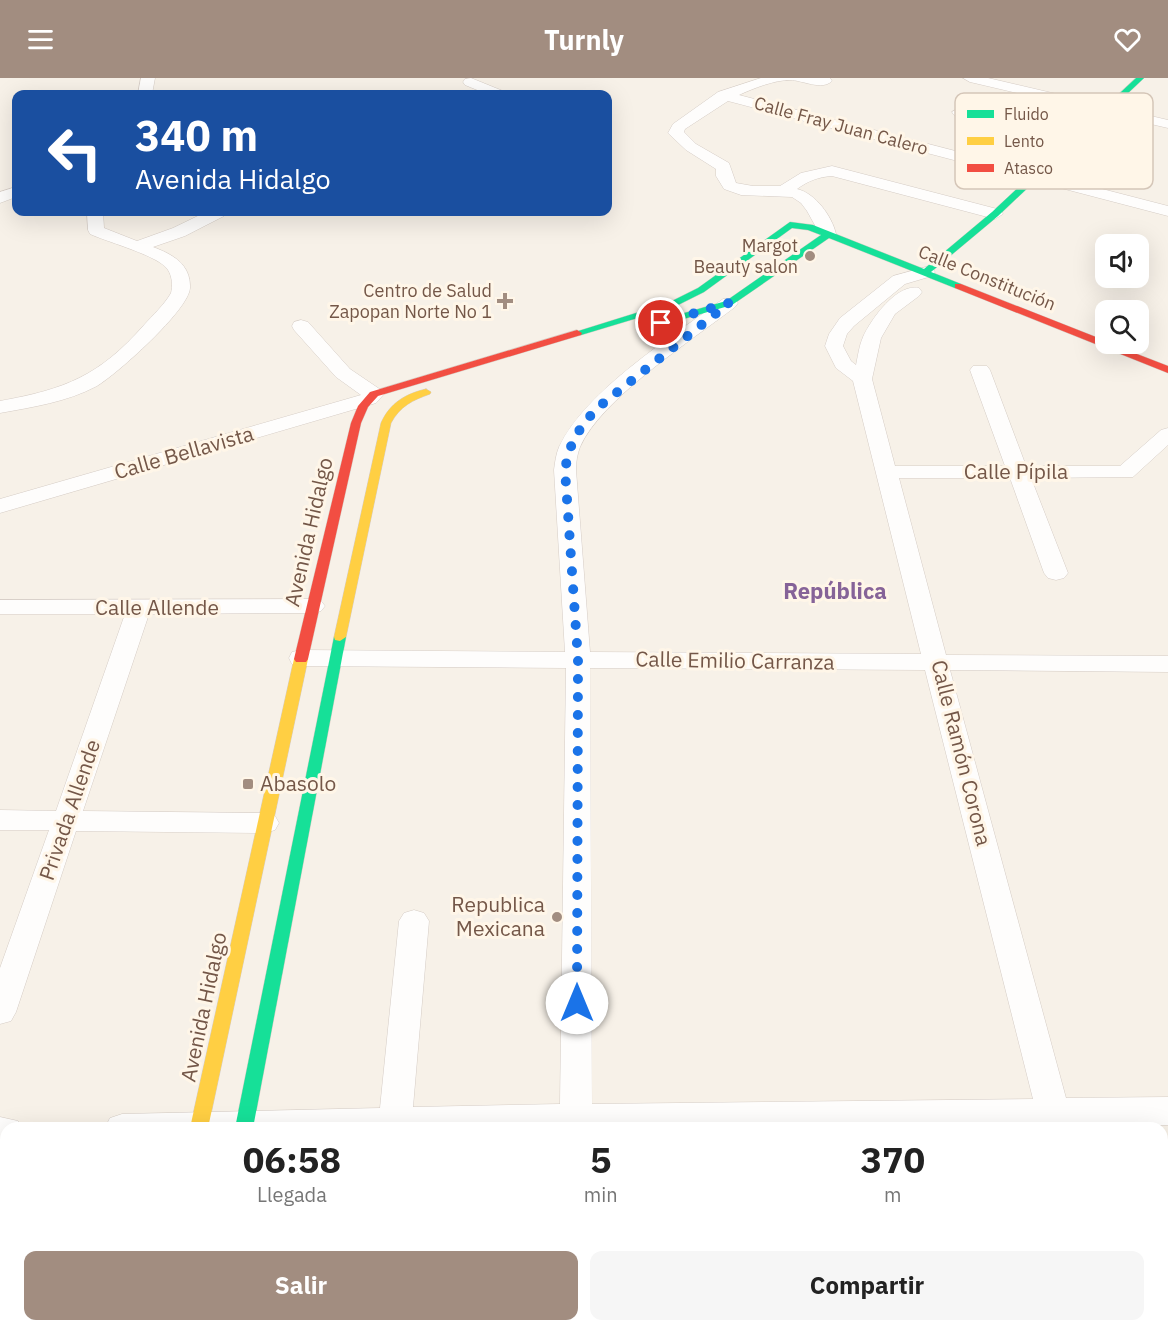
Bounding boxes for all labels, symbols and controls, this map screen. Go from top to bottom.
text: Turnly [544,22,624,57]
icon: menu [24,23,57,56]
icon: heart [1111,23,1144,56]
street label: Calle Fray Juan Calero [752,91,931,160]
legend [955,93,1153,189]
text: Fluido [1004,104,1049,124]
text: 340 m [135,108,258,163]
icon: left [36,114,114,192]
text: Lento [1004,131,1044,151]
text: Atasco [1004,158,1053,178]
text: Avenida Hidalgo [135,161,331,196]
place label: Margot Beauty salon [693,234,798,278]
map controls [1095,234,1149,354]
button: sound [1095,234,1149,288]
street label: Calle Constitución [915,240,1059,316]
marker: Margot Beauty salon [803,249,817,263]
place label: Centro de Salud Zapopan Norte No 1 [329,279,492,323]
marker: Centro de Salud Zapopan Norte No 1 [496,292,514,310]
pin [635,297,686,348]
button: search [1095,300,1149,354]
icon: arrive [644,306,677,339]
street label: Calle Bellavista [111,419,257,485]
street label: Avenida Hidalgo [277,454,339,609]
street label: Calle Pípila [964,457,1068,485]
district label: República [783,576,887,605]
street label: Calle Allende [95,593,219,621]
street label: Calle Emilio Carranza [635,644,835,676]
street label: Calle Ramón Corona [925,657,999,849]
street label: Privada Allende [32,736,106,884]
place label: Abasolo [260,769,336,797]
marker: Abasolo [241,777,255,791]
place label: Republica Mexicana [451,890,545,942]
marker: Republica Mexicana [550,910,564,924]
street label: Avenida Hidalgo [174,929,233,1084]
position arrow [545,971,609,1035]
text: 06:58 [243,1136,341,1183]
text: 5 [590,1136,612,1183]
text: 370 [860,1136,925,1183]
text: Llegada [257,1181,327,1208]
text: min [584,1181,618,1208]
text: m [884,1181,902,1208]
button: Salir [24,1251,578,1320]
button: Compartir [590,1251,1144,1320]

